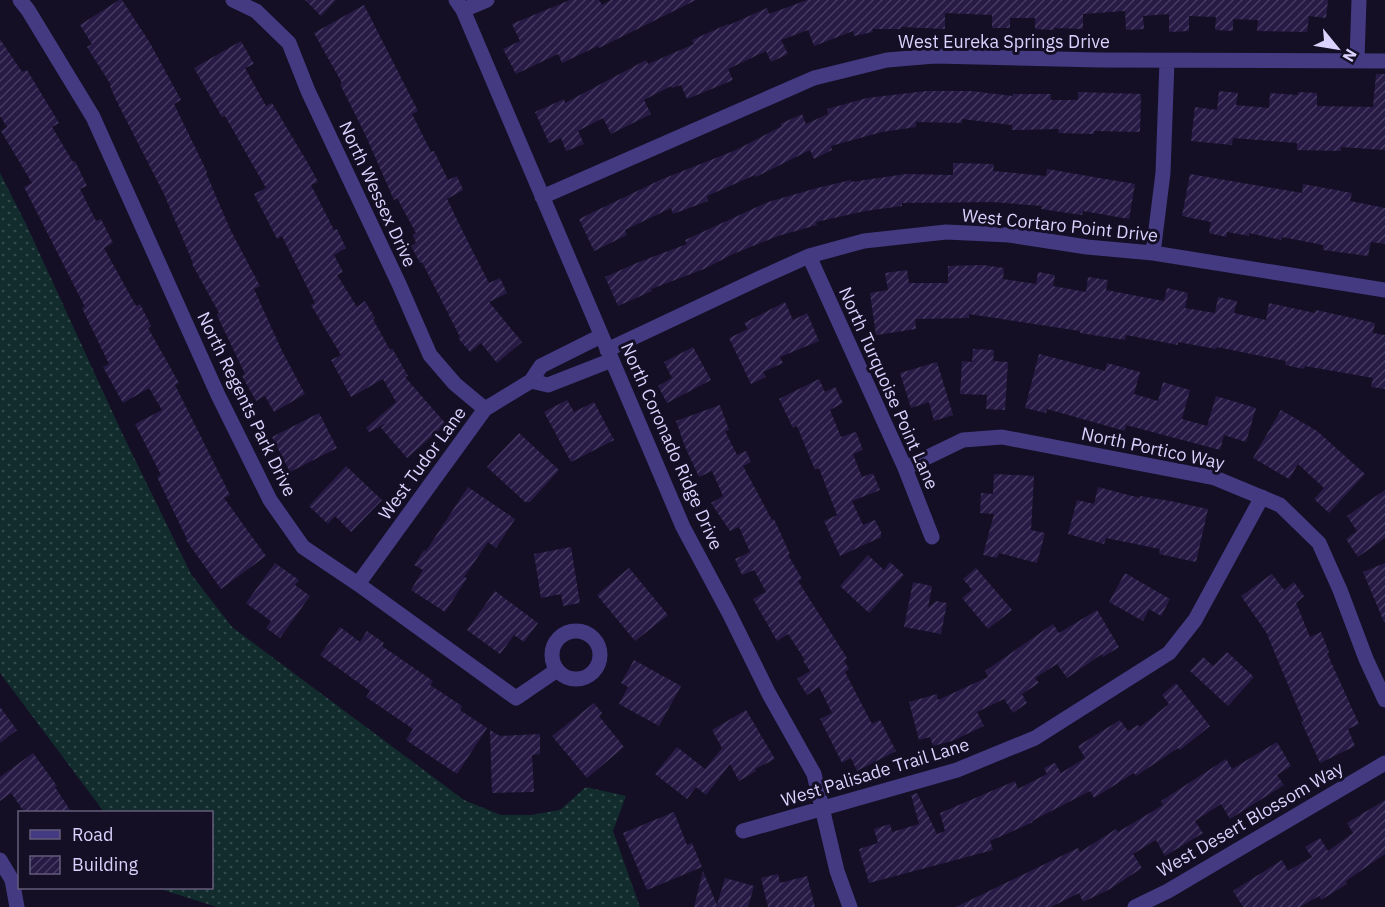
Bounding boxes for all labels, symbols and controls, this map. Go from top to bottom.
north arrow [1307,18,1367,78]
street label: West Eureka Springs Drive [898,30,1110,53]
text: N [1338,45,1362,66]
street label: North Wessex Drive [334,117,422,271]
street label: West Cortaro Point Drive [961,203,1159,247]
street label: North Turquoise Point Lane [834,283,944,493]
street label: North Regents Park Drive [192,308,302,500]
street label: North Coronado Ridge Drive [616,339,728,553]
street label: West Tudor Lane [373,402,471,524]
street label: North Portico Way [1079,422,1227,474]
street label: West Palisade Trail Lane [778,732,972,812]
street label: West Desert Blossom Way [1153,756,1347,882]
legend [18,811,213,889]
text: Road [72,823,113,846]
text: Building [72,853,139,876]

